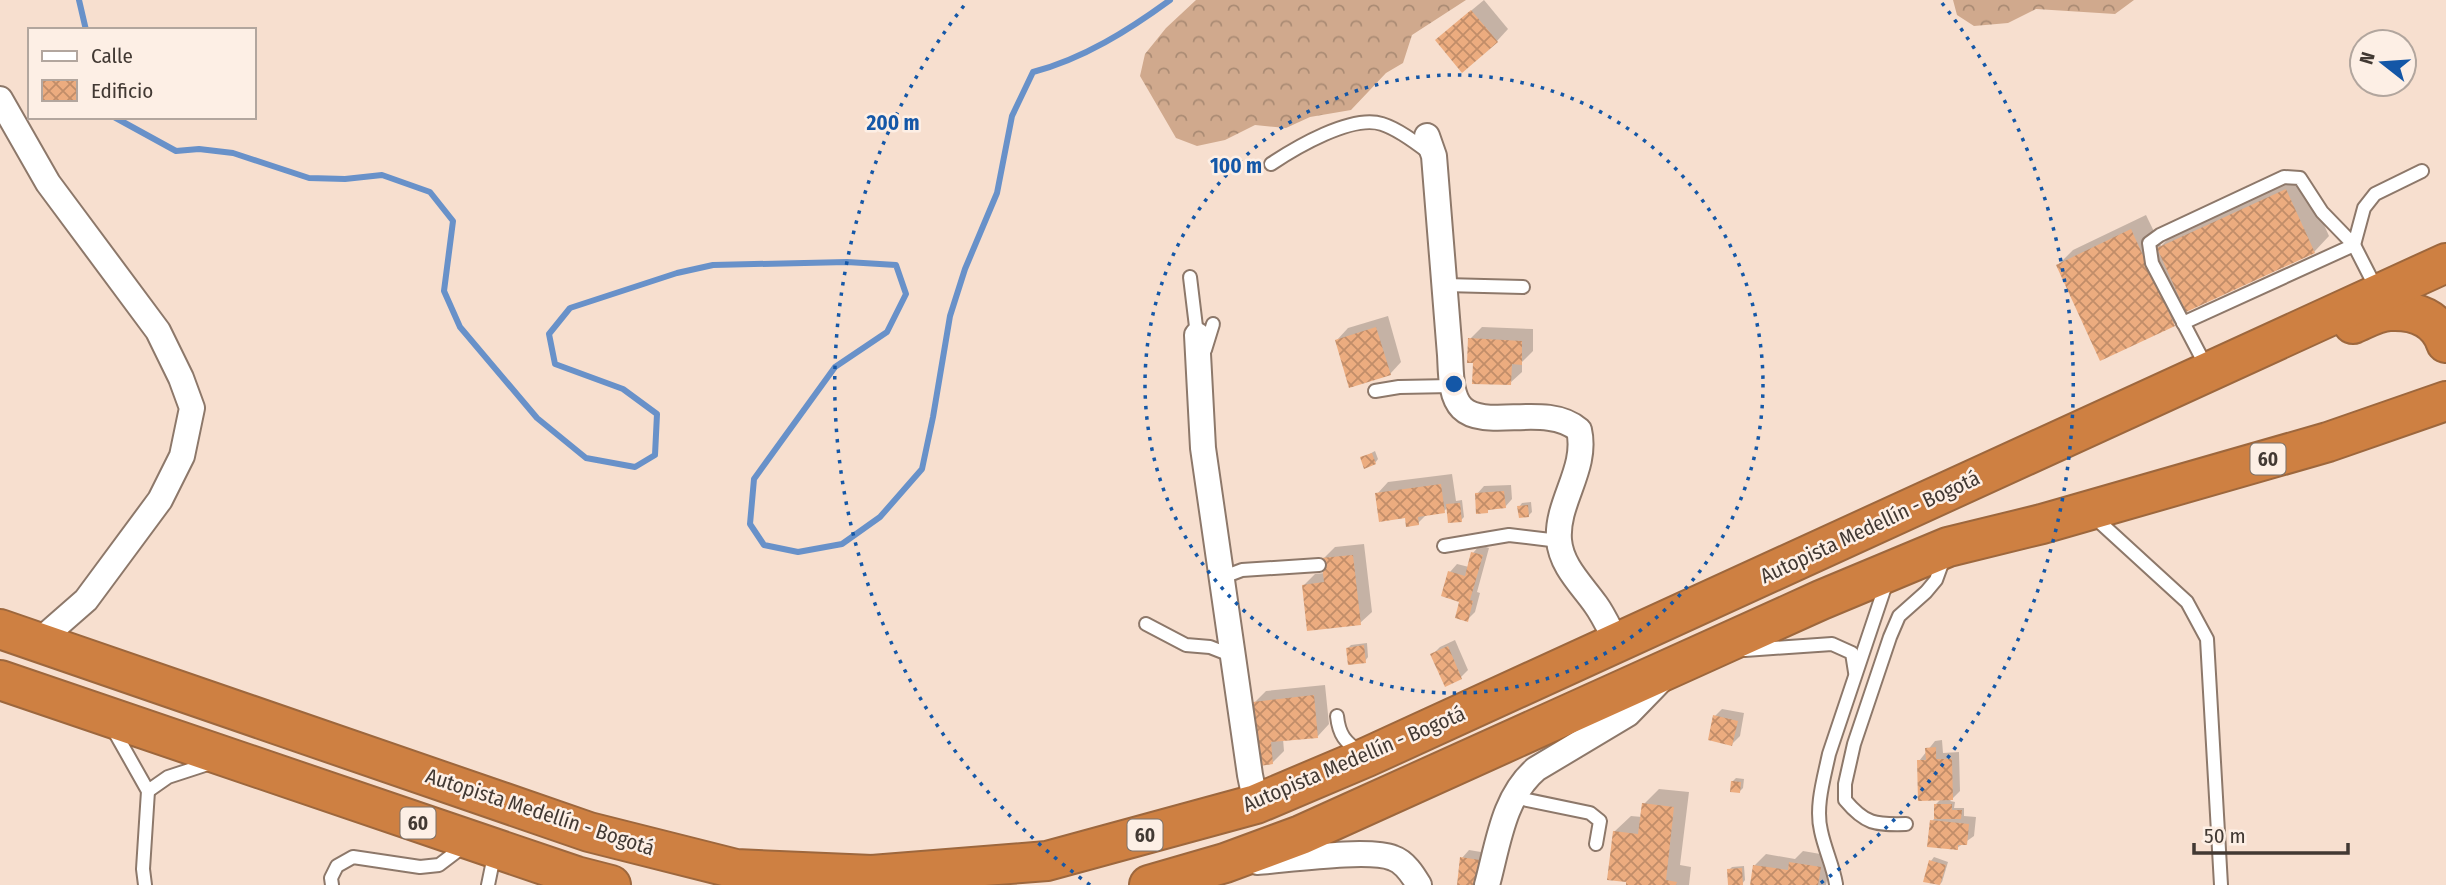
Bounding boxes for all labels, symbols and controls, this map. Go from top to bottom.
legend [28,28,256,119]
north arrow [2348,28,2418,98]
text: Calle [91,43,133,69]
text: N [2355,49,2380,67]
text: Edificio [91,78,153,104]
text: 200 m [865,110,920,136]
text: 100 m [1210,153,1262,179]
centre of rings [1442,372,1466,396]
road number: 60 [2250,444,2286,474]
street label: Autopista Medellín - Bogotá [1756,465,1984,589]
street label: Autopista Medellín - Bogotá [1239,700,1469,818]
street label: Autopista Medellín - Bogotá [422,763,658,861]
road number: 60 [400,808,436,838]
scale bar [2194,812,2348,856]
road number: 60 [1128,820,1162,850]
text: 50 m [2204,823,2246,849]

